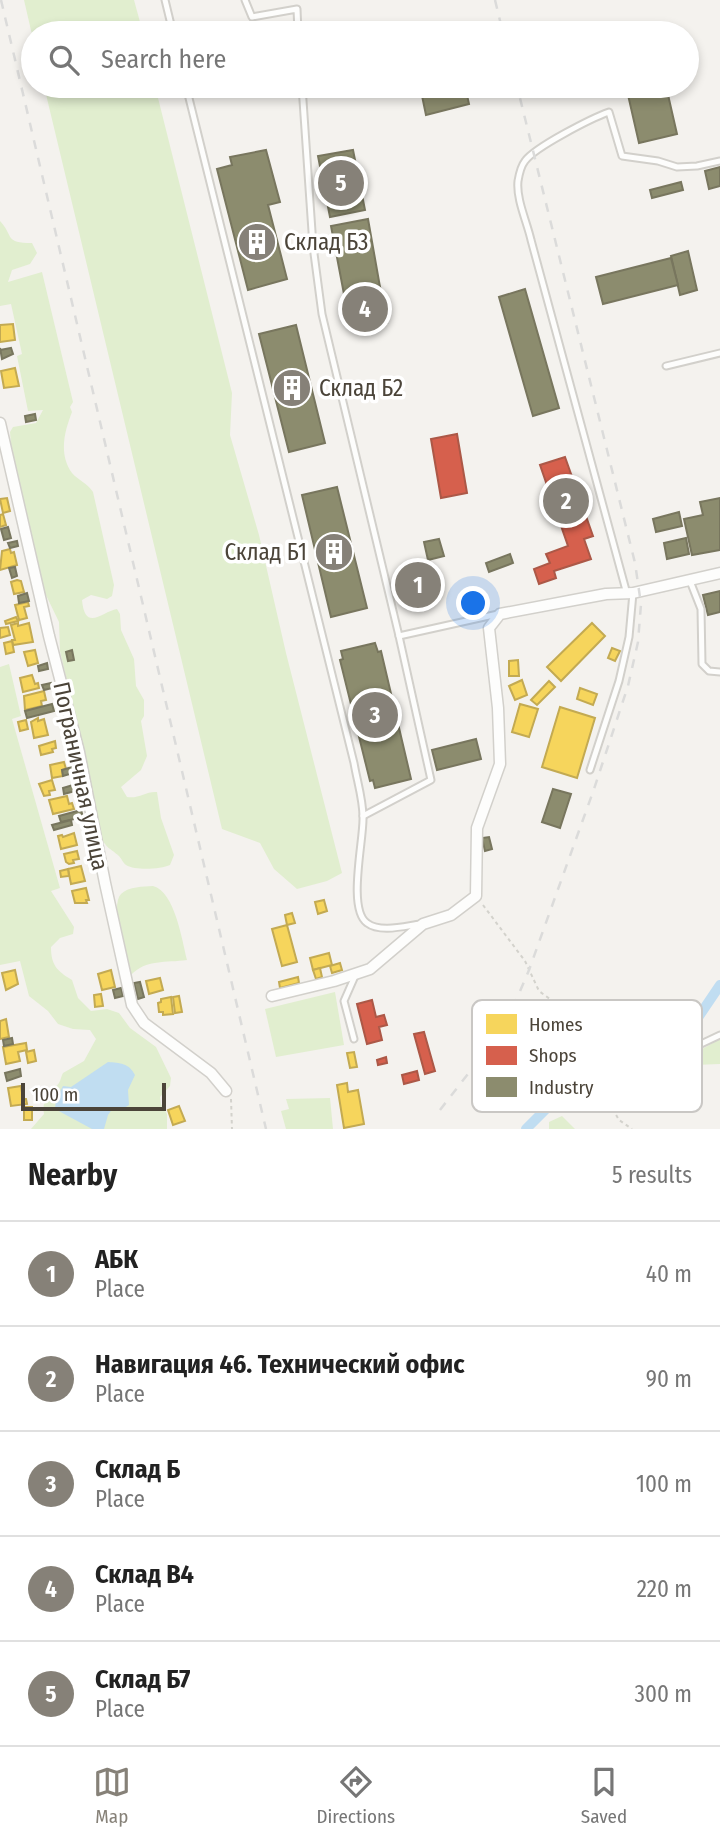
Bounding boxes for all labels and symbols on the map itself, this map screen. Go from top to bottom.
pin: 5 [318,157,364,209]
building icon: Склад Б3 [236,221,278,263]
place label: Склад Б3 [284,228,368,256]
pin: 4 [342,283,388,335]
building icon: Склад Б2 [271,367,313,409]
place label: Склад Б2 [319,374,403,402]
pin: 2 [543,475,589,527]
building icon: Склад Б1 [313,531,355,573]
place label: Склад Б1 [225,538,307,566]
pin: 1 [395,559,441,611]
your location [456,586,490,620]
street label: Пограничная улица [47,679,115,873]
pin: 3 [352,689,398,741]
legend [472,1000,702,1112]
text: Homes [529,1013,583,1036]
text: Shops [529,1044,577,1067]
text: Industry [529,1076,594,1099]
scale bar [21,1080,166,1112]

